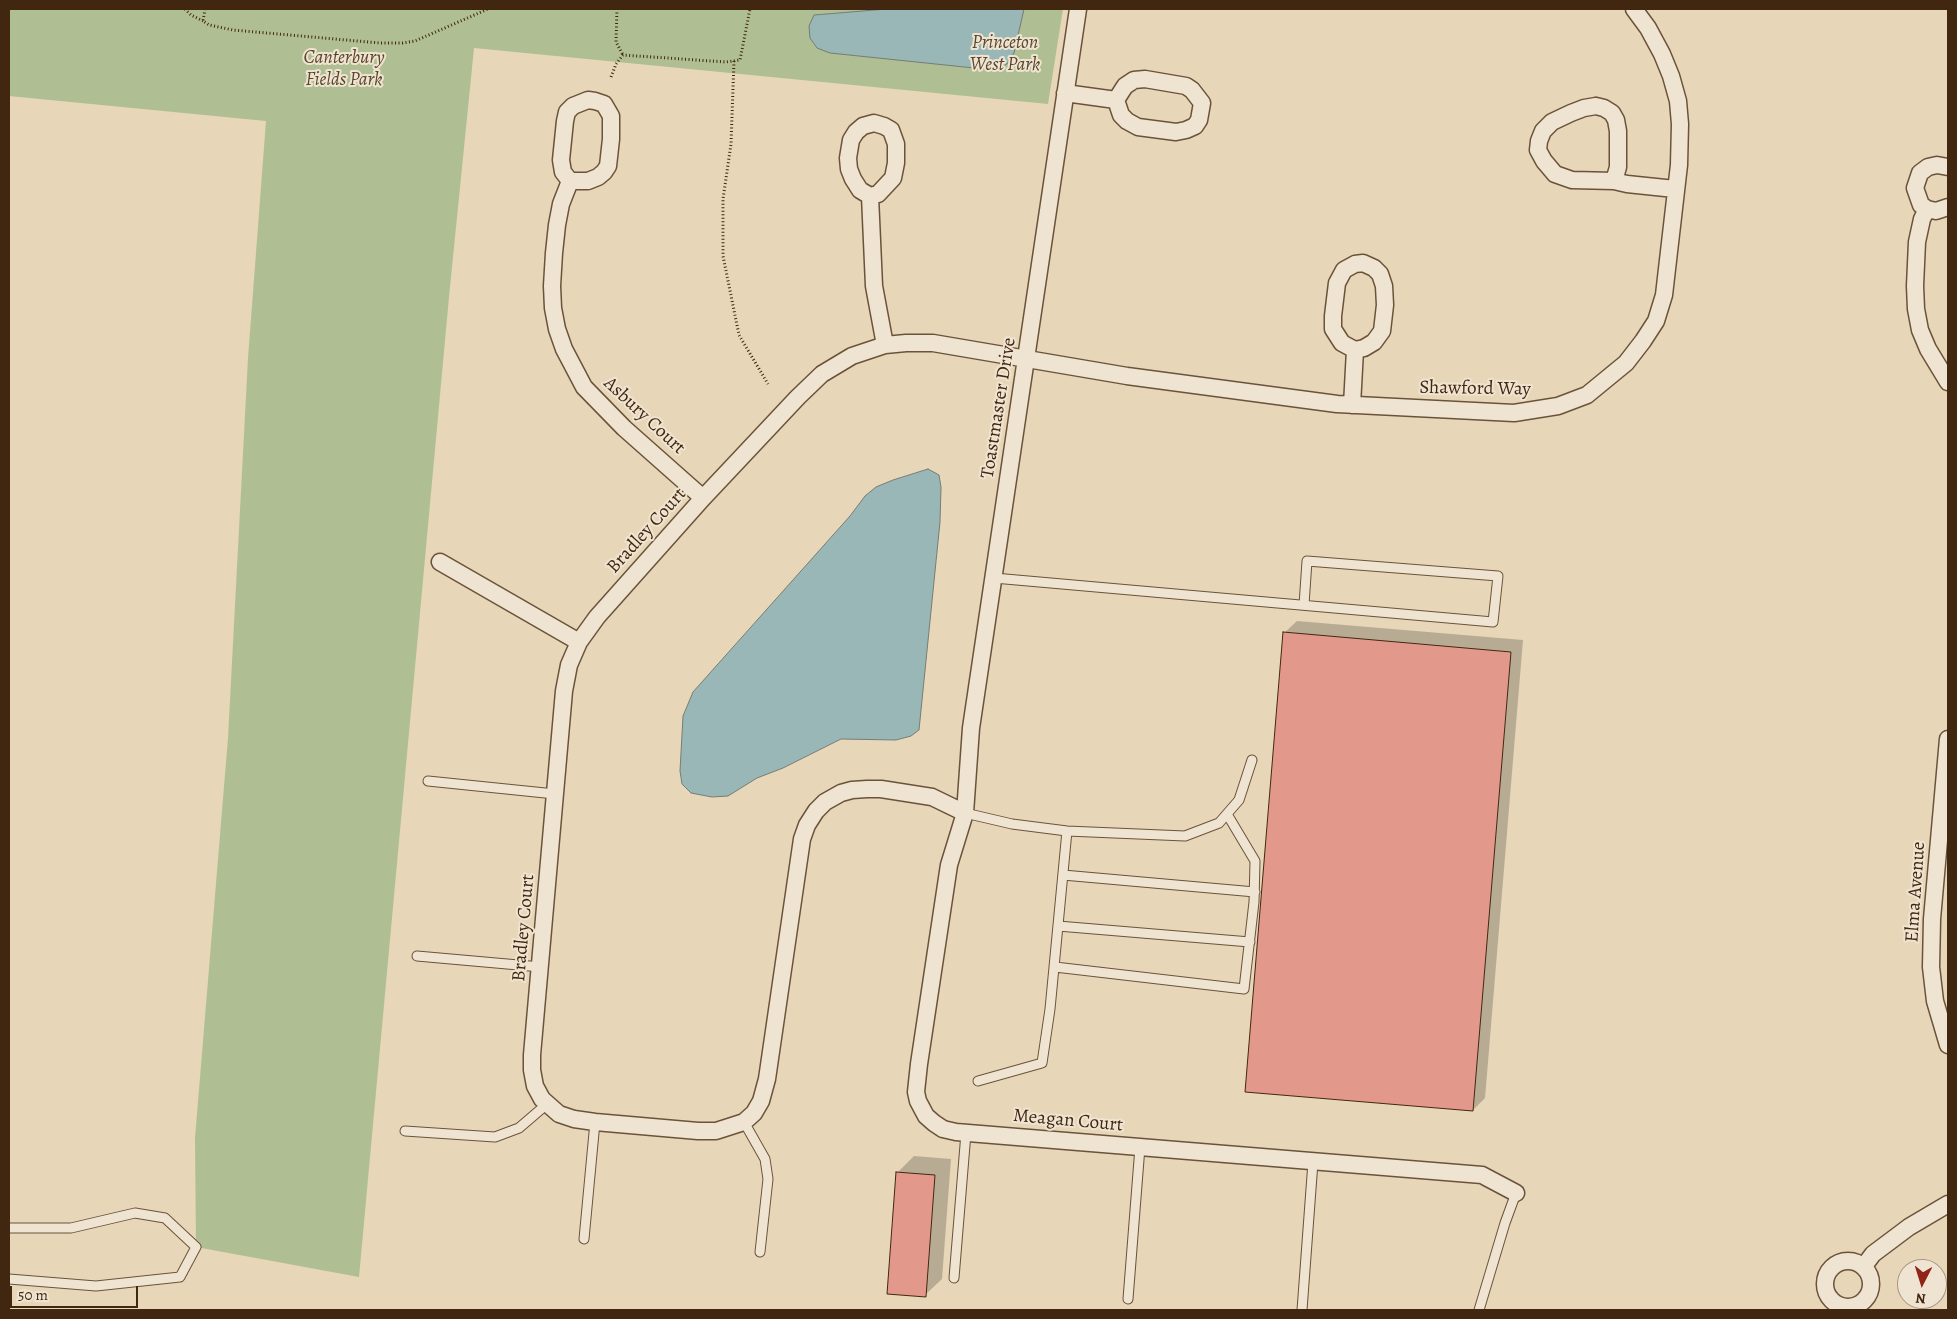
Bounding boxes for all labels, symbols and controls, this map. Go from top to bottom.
park label: Princeton West Park [970,32,1040,76]
park label: Canterbury Fields Park [304,47,384,91]
street label: Toastmaster Drive [977,336,1021,480]
street label: Asbury Court [598,372,690,460]
street label: Shawford Way [1419,377,1531,401]
street label: Bradley Court [603,483,691,579]
street label: Elma Avenue [1901,841,1931,943]
street label: Bradley Court [508,873,540,983]
street label: Meagan Court [1012,1105,1124,1137]
north arrow [1897,1259,1947,1309]
scale bar [12,1276,140,1308]
text: 50 m [18,1285,48,1305]
text: N [1915,1289,1927,1308]

